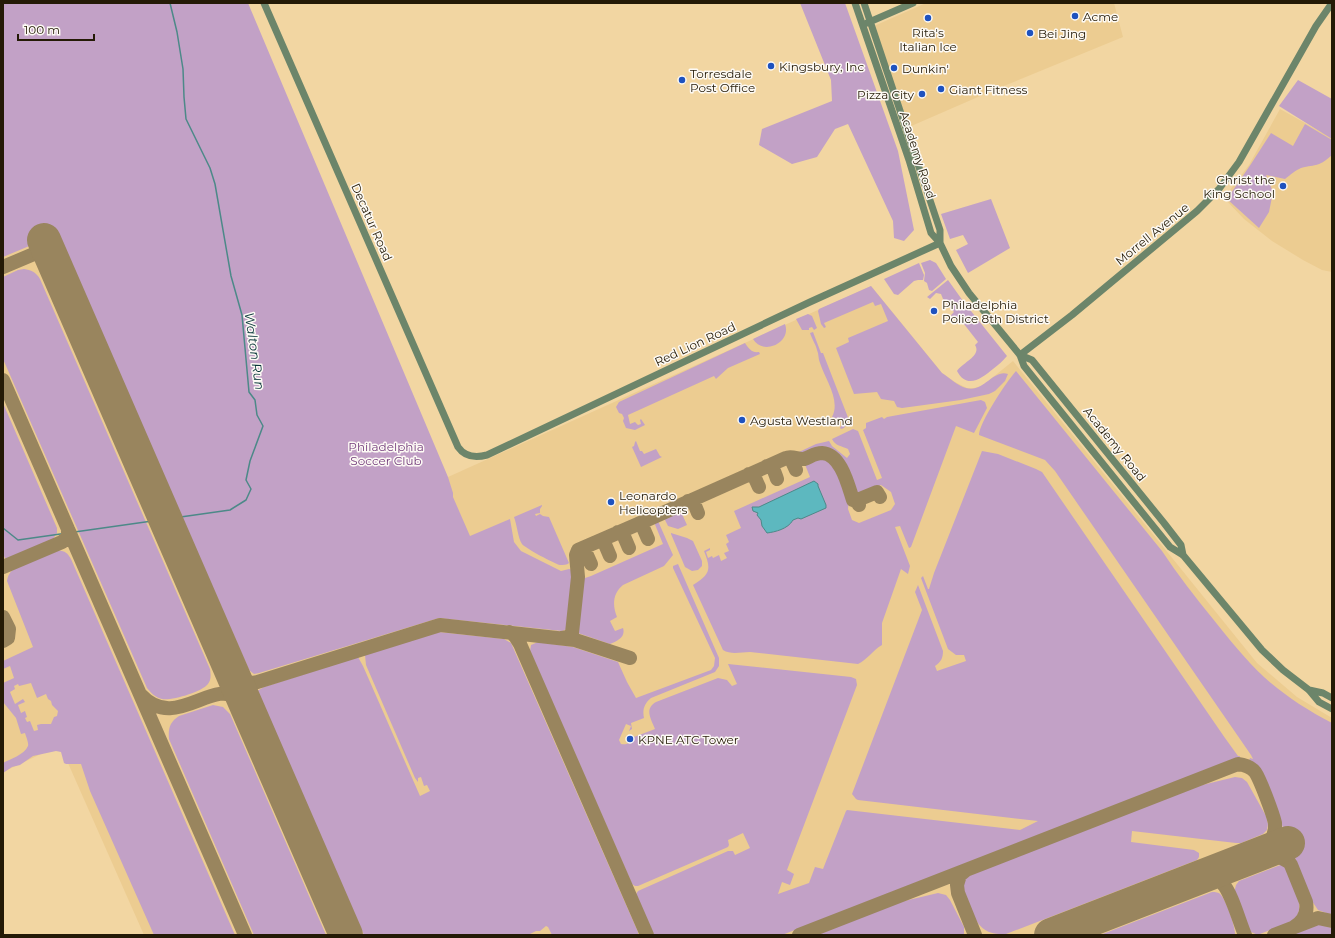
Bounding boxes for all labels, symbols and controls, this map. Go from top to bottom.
place label: Acme [1083,9,1118,24]
marker: Acme [1070,11,1080,21]
marker: Rita's Italian Ice [923,13,933,23]
scale bar [18,16,94,42]
text: 100 m [24,22,60,37]
place label: Rita's Italian Ice [899,25,957,54]
place label: Bei Jing [1038,26,1086,41]
marker: Bei Jing [1025,28,1035,38]
place label: Kingsbury, Inc [779,59,864,74]
marker: Kingsbury, Inc [766,61,776,71]
place label: Dunkin' [902,61,949,76]
marker: Dunkin' [889,63,899,73]
place label: Torresdale Post Office [690,66,755,95]
marker: Torresdale Post Office [677,75,687,85]
place label: Giant Fitness [949,82,1028,97]
marker: Giant Fitness [936,84,946,94]
place label: Pizza City [857,87,914,102]
marker: Pizza City [917,89,927,99]
street label: Academy Road [897,109,939,201]
place label: Christ the King School [1203,172,1275,201]
street label: Decatur Road [348,181,396,263]
marker: Christ the King School [1278,181,1288,191]
street label: Morrell Avenue [1112,200,1192,268]
place label: Philadelphia Police 8th District [942,297,1049,326]
marker: Philadelphia Police 8th District [929,306,939,316]
water label: Walton Run [242,311,268,391]
street label: Red Lion Road [652,319,738,369]
street label: Academy Road [1080,404,1150,484]
place label: Agusta Westland [750,413,853,428]
marker: Agusta Westland [737,415,747,425]
park label: Philadelphia Soccer Club [348,439,424,468]
place label: Leonardo Helicopters [619,488,687,517]
marker: Leonardo Helicopters [606,497,616,507]
place label: KPNE ATC Tower [638,732,739,747]
marker: KPNE ATC Tower [625,734,635,744]

